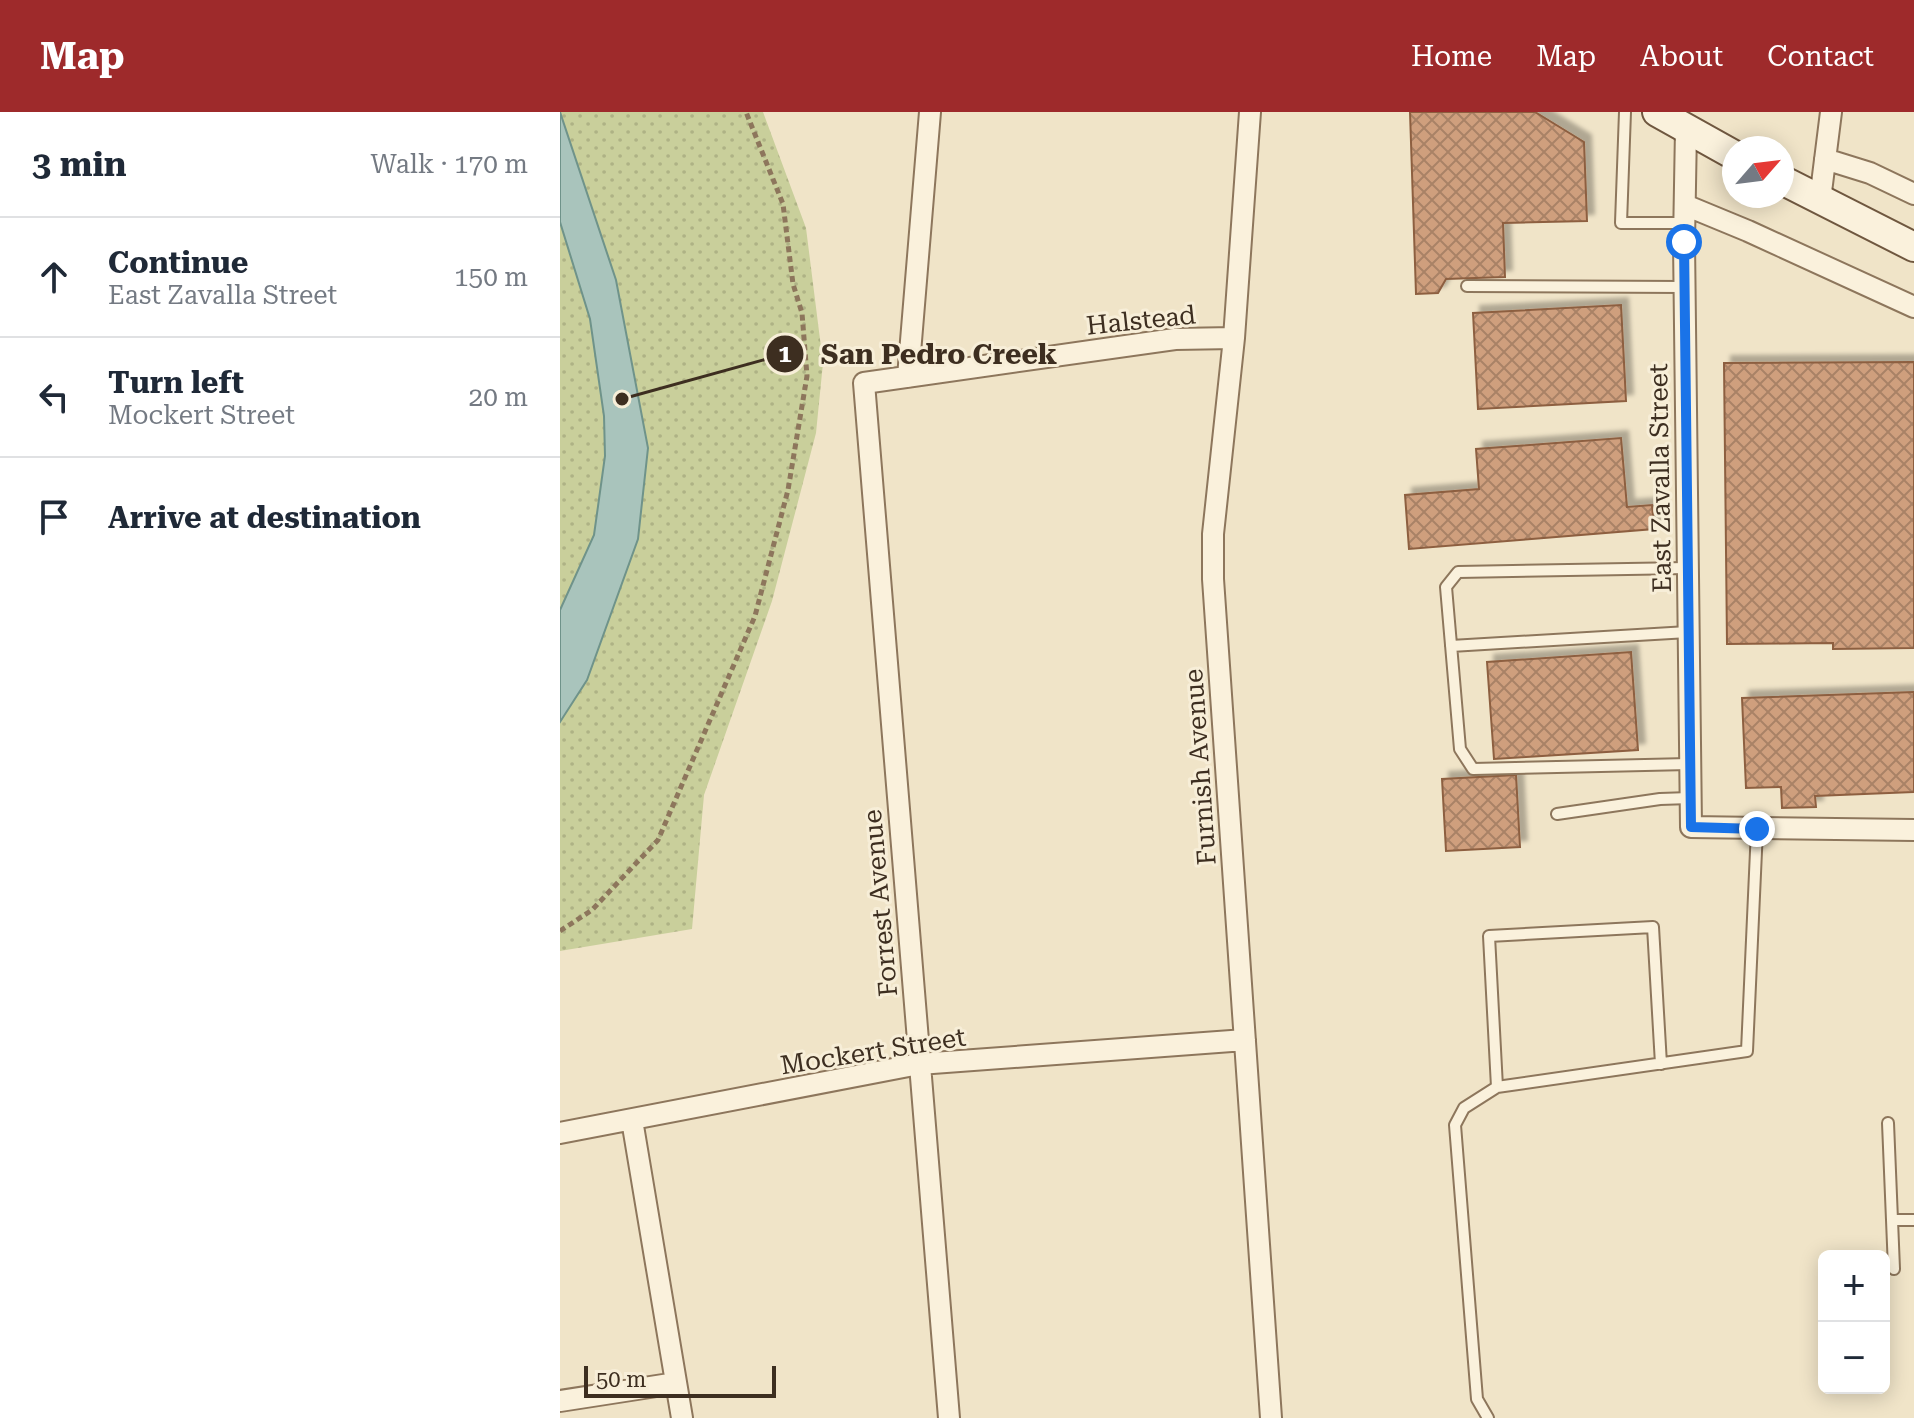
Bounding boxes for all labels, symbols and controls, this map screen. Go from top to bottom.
text: Map [40,34,125,78]
text: Home [1411,40,1492,73]
text: Map [1536,40,1596,73]
text: About [1640,40,1723,73]
text: Contact [1767,40,1874,73]
north arrow [1722,136,1794,208]
text: 3 min [32,144,127,184]
text: Walk · 170 m [370,149,528,179]
route start [1666,224,1702,260]
text: Continue [108,245,248,280]
icon: ahead [32,255,76,299]
text: 150 m [454,262,528,292]
text: East Zavalla Street [108,280,337,310]
street label: Halstead [1085,299,1198,341]
callout: San Pedro Creek [765,328,1073,380]
text: San Pedro Creek [821,338,1057,371]
text: 1 [778,340,792,368]
street label: East Zavalla Street [1643,363,1677,593]
text: Turn left [108,365,244,400]
icon: left [32,375,76,419]
text: 20 m [469,382,528,412]
text: Mockert Street [108,400,295,430]
icon: arrive [32,495,76,539]
text: Arrive at destination [108,500,421,535]
street label: Furnish Avenue [1178,668,1222,866]
street label: Forrest Avenue [857,808,903,998]
route end [1739,811,1775,847]
street label: Mockert Street [778,1022,968,1080]
map controls [1818,1250,1890,1394]
button: + [1818,1250,1890,1322]
button: − [1818,1322,1890,1394]
scale bar [584,1362,776,1398]
text: 50 m [596,1367,646,1392]

